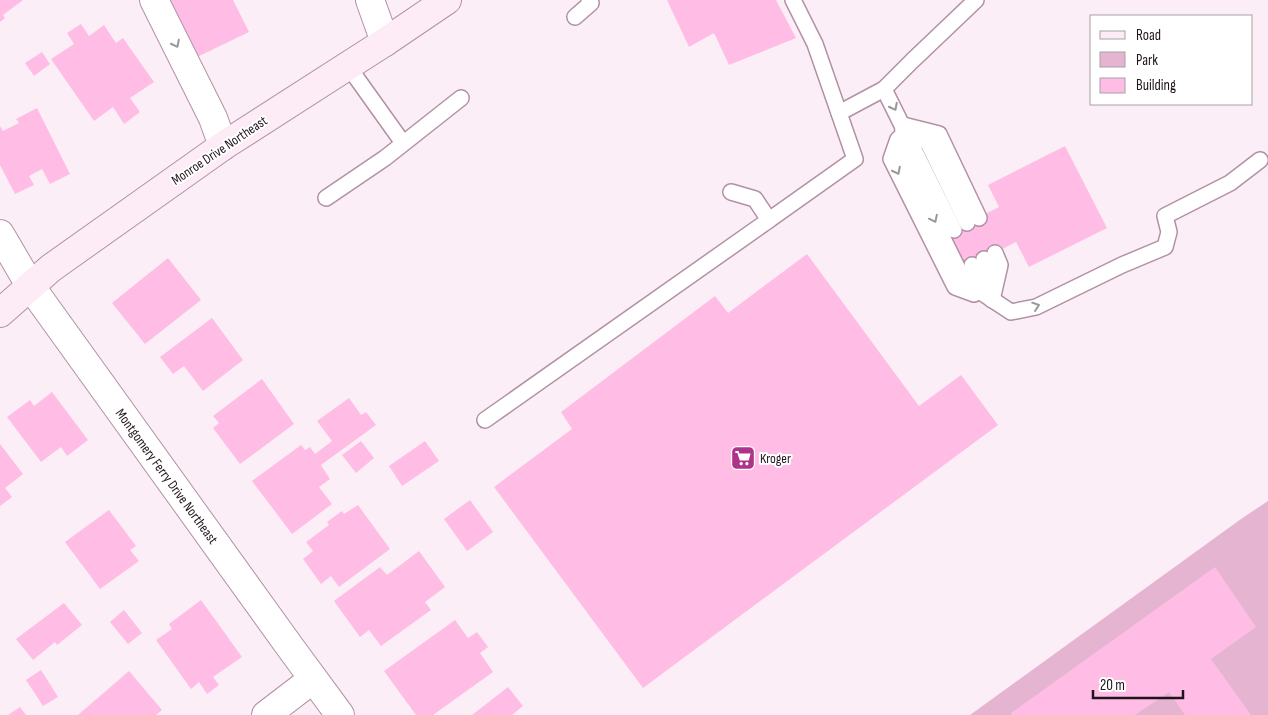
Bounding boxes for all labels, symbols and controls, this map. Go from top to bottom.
legend [1090,15,1253,105]
text: Road [1136,26,1161,45]
one-way arrow [170,38,180,47]
text: Park [1136,51,1158,70]
text: Building [1136,76,1176,95]
one-way arrow [887,102,898,111]
street label: Monroe Drive Northeast [168,112,270,189]
one-way arrow [891,166,901,175]
one-way arrow [928,214,938,223]
one-way arrow [1032,302,1040,312]
street label: Montgomery Ferry Drive Northeast [112,405,221,547]
supermarket icon: Kroger [730,445,756,471]
place label: Kroger [760,450,791,467]
scale bar [1093,668,1183,700]
text: 20 m [1100,676,1125,695]

